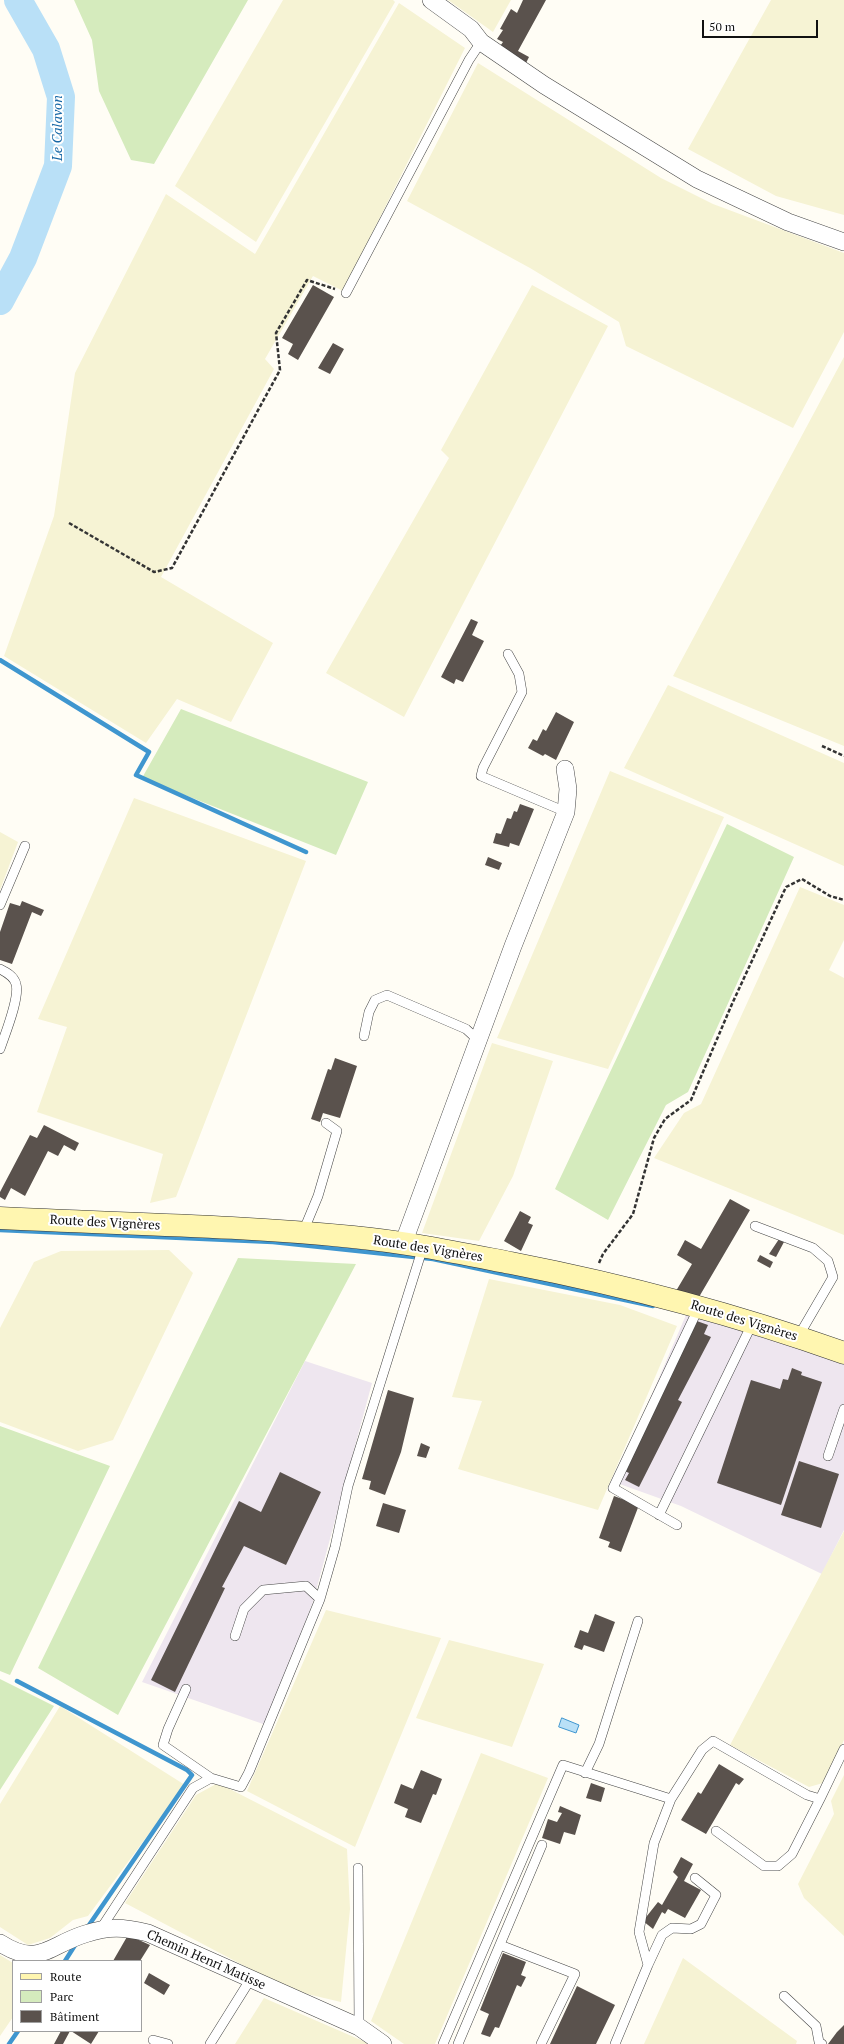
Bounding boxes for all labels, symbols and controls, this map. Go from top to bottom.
scale bar [704,12,820,38]
text: 50 m [709,19,735,34]
water label: Le Calavon [50,95,66,161]
street label: Route des Vignères [49,1212,161,1234]
street label: Route des Vignères [372,1233,484,1265]
street label: Route des Vignères [689,1297,799,1345]
street label: Chemin Henri Matisse [144,1927,268,1993]
legend [12,1960,142,2032]
text: Route [50,1969,81,1984]
text: Parc [50,1989,73,2004]
text: Bâtiment [50,2009,99,2024]

